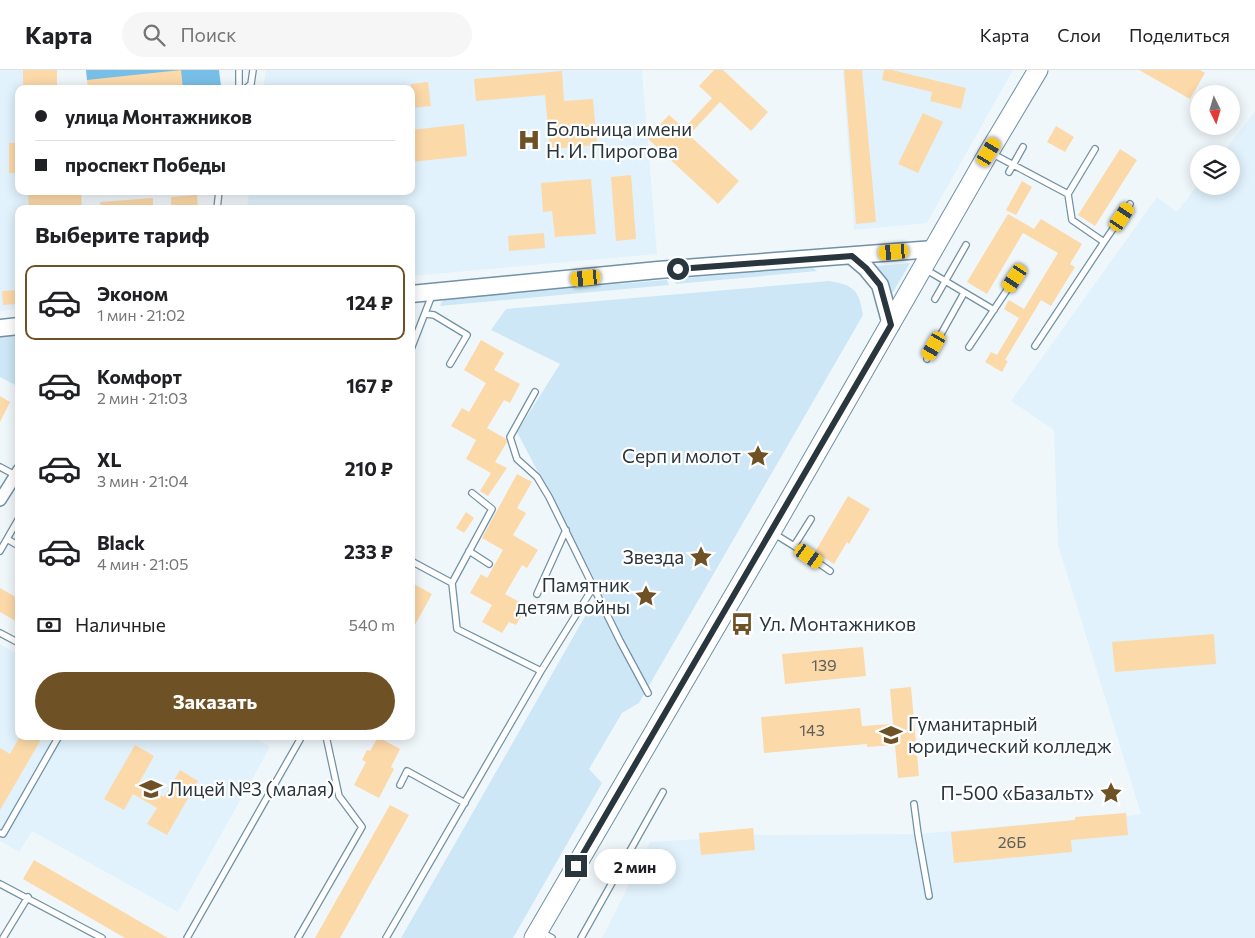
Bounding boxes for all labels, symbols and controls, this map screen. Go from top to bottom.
search box [122,12,472,57]
text: Карта [25,20,92,49]
icon: search [140,21,168,49]
text: Поиск [180,23,236,46]
text: Карта [980,24,1029,46]
text: Слои [1057,24,1101,46]
text: Поделиться [1129,24,1230,46]
north arrow [1190,85,1240,135]
map controls [1190,85,1240,195]
text: улица Монтажников [65,105,252,128]
place label: Больница имени Н. И. Пирогова [546,117,692,162]
hospital icon: Больница имени Н. И. Пирогова [516,127,542,153]
car [974,135,1003,169]
button: layers [1190,145,1240,195]
text: проспект Победы [65,153,226,176]
car [1107,200,1136,234]
text: Выберите тариф [35,221,209,248]
car [878,243,909,261]
route start [667,258,689,280]
car [1000,261,1029,295]
car [570,269,601,287]
icon: car [37,280,82,325]
text: Эконом [97,282,168,305]
text: 124 ₽ [346,291,393,314]
text: 1 мин · 21:02 [97,305,185,324]
car [920,329,947,363]
icon: car [37,363,82,408]
text: Комфорт [97,365,182,388]
text: 167 ₽ [346,374,393,397]
text: 2 мин · 21:03 [97,388,188,407]
place icon: Серп и молот [745,443,771,469]
place label: Серп и молот [622,444,741,467]
icon: car [37,446,82,491]
text: XL [97,448,122,471]
text: 210 ₽ [345,457,393,480]
text: 3 мин · 21:04 [97,471,188,490]
icon: car [37,529,82,574]
text: Black [97,531,145,554]
text: 233 ₽ [344,540,393,563]
car [792,541,825,571]
place icon: Звезда [688,544,714,570]
place label: Звезда [623,545,684,568]
text: 4 мин · 21:05 [97,554,188,573]
place label: Памятник детям войны [516,573,630,618]
place icon: Памятник детям войны [633,583,659,609]
icon: cash [35,611,63,639]
bus stop icon: Ул. Монтажников [729,611,755,637]
place label: Ул. Монтажников [759,612,916,635]
text: Наличные [75,613,166,636]
text: 540 m [349,615,395,634]
house number: 139 [811,655,837,674]
button: Заказать [35,672,395,730]
place label: Гуманитарный юридический колледж [908,712,1112,757]
house number: 143 [799,720,825,739]
school or university icon: Гуманитарный юридический колледж [878,722,904,748]
school or university icon: Лицей №3 (малая) [138,776,164,802]
place label: Лицей №3 (малая) [168,777,334,800]
place icon: П-500 «Базальт» [1098,780,1124,806]
place label: П-500 «Базальт» [941,781,1094,804]
house number: 26Б [998,832,1026,851]
callout: 2 мин [594,848,676,884]
route end [565,855,587,877]
text: 2 мин [614,857,656,876]

